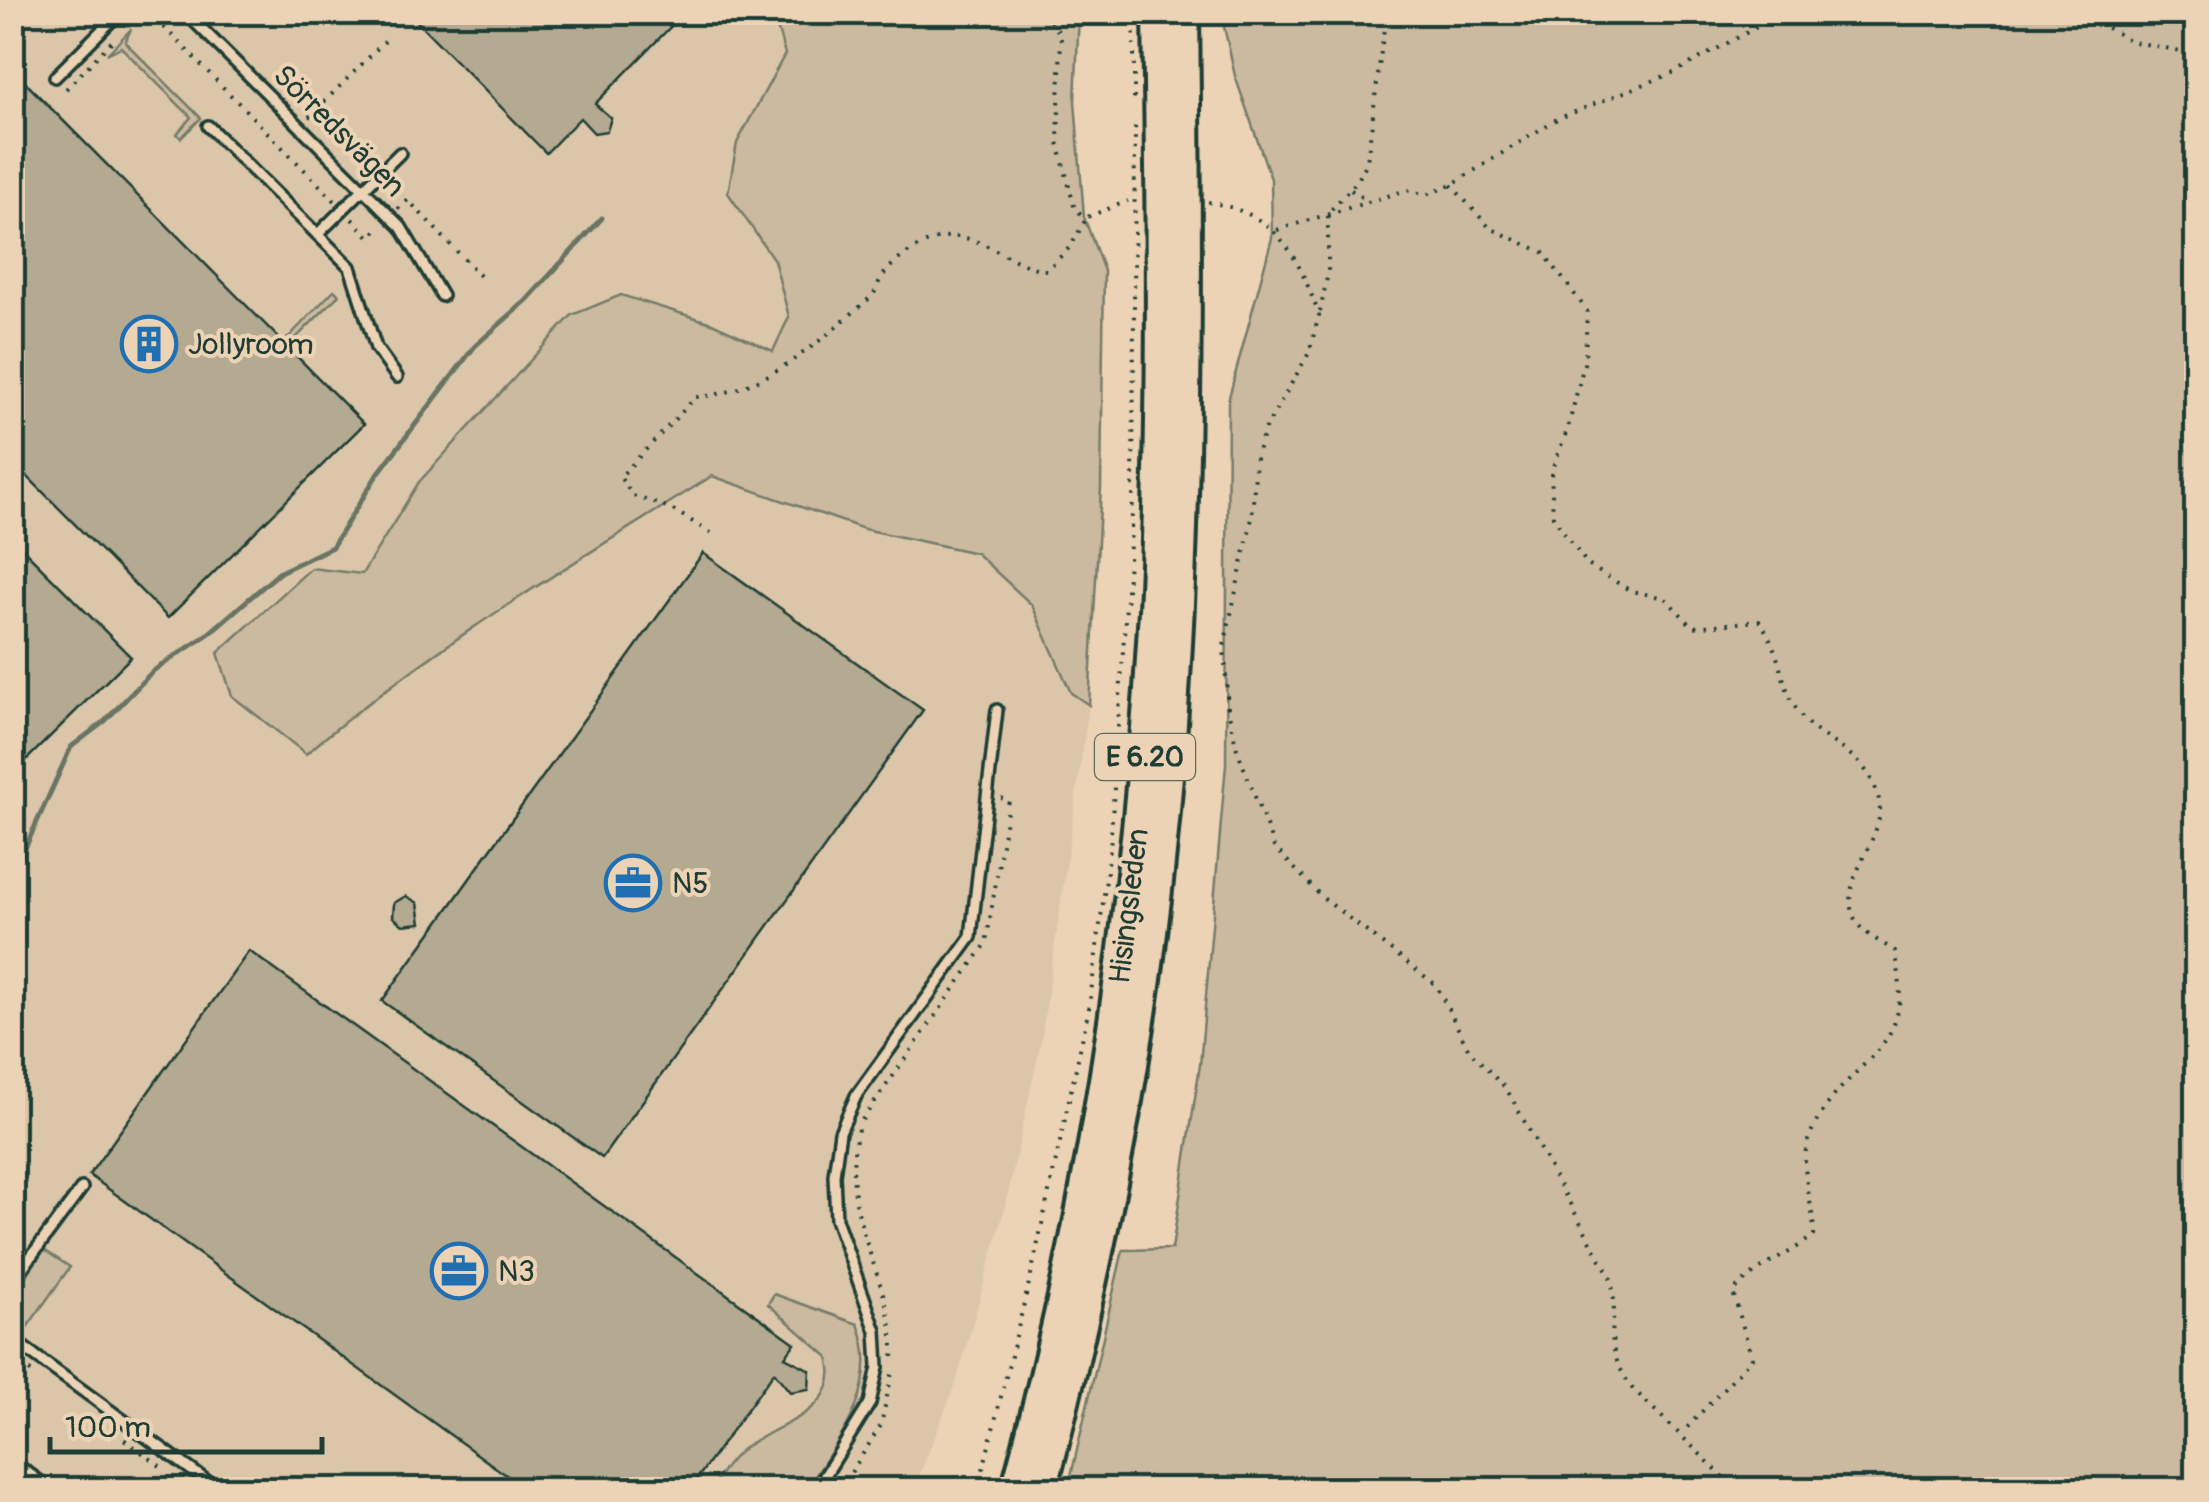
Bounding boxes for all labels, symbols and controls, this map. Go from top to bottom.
street label: Sörredsvägen [265,57,413,205]
building icon: Jollyroom [119,314,179,374]
place label: Jollyroom [188,326,314,363]
road number: E 6.20 [1095,734,1195,780]
street label: Hisingsleden [1101,826,1157,986]
office icon: N5 [603,853,663,913]
place label: N5 [672,865,709,902]
office icon: N3 [429,1241,489,1301]
place label: N3 [498,1253,535,1290]
scale bar [50,1392,322,1454]
text: 100 m [65,1409,151,1446]

